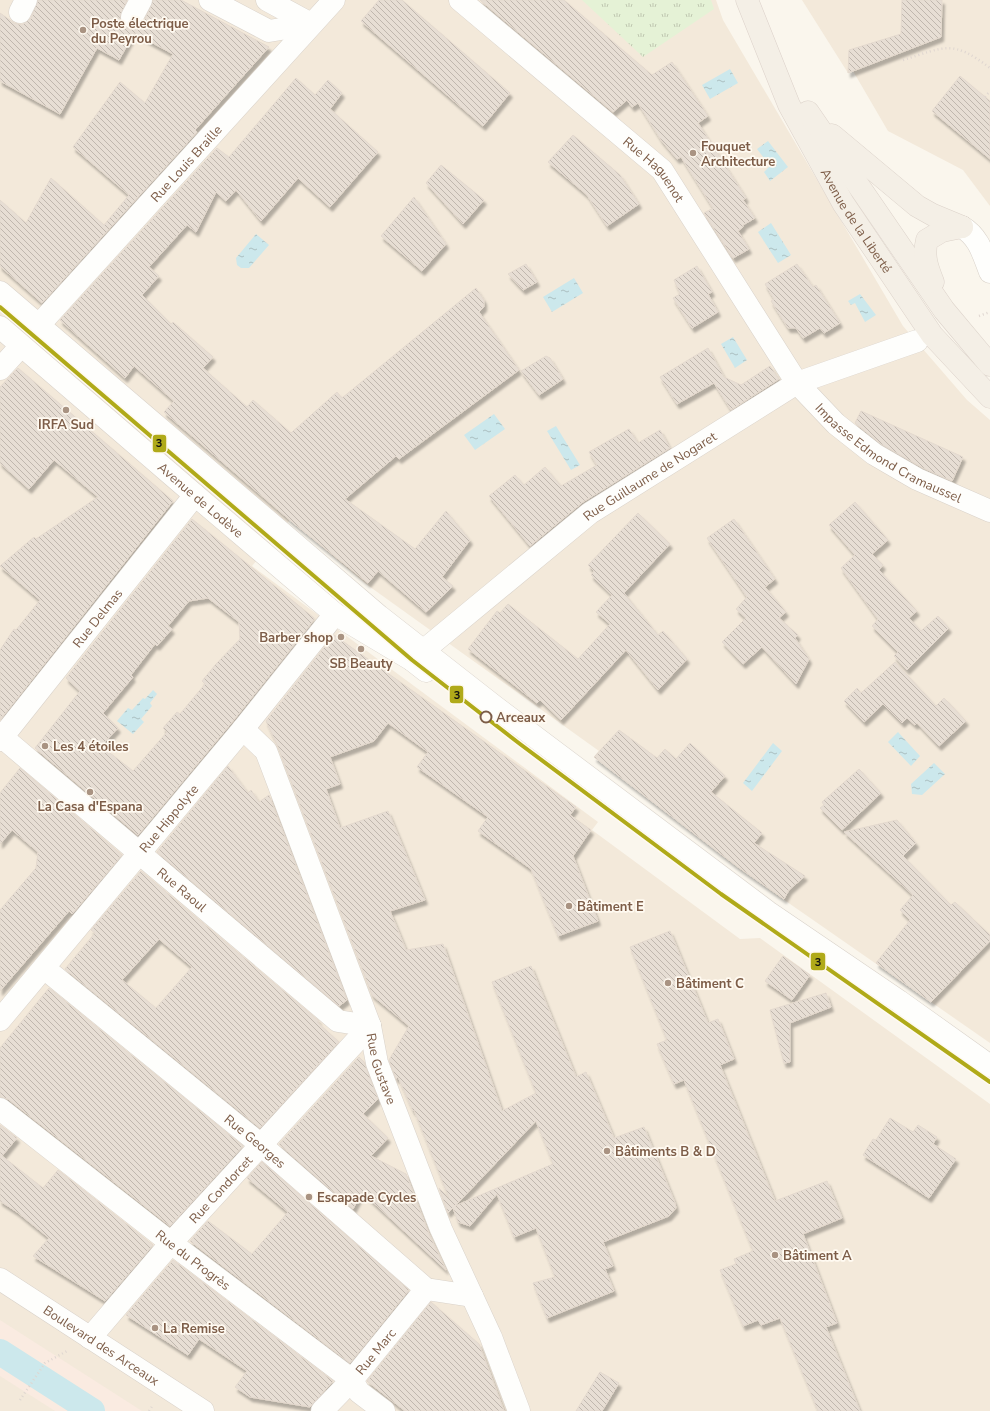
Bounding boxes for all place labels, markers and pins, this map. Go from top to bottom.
place label: Poste électrique du Peyrou [91,15,189,48]
marker: Poste électrique du Peyrou [78,25,88,35]
place label: Fouquet Architecture [701,138,775,171]
marker: Fouquet Architecture [688,148,698,158]
marker: IRFA Sud [61,405,71,415]
place label: IRFA Sud [38,416,94,434]
place label: Barber shop [259,629,333,647]
marker: Barber shop [336,632,346,642]
marker: SB Beauty [356,644,366,654]
place label: SB Beauty [329,655,393,673]
place label: Arceaux [496,709,546,727]
marker: Arceaux [479,710,493,724]
place label: Les 4 étoiles [53,738,129,756]
marker: Les 4 étoiles [40,741,50,751]
marker: La Casa d'Espana [85,787,95,797]
place label: La Casa d'Espana [37,798,143,816]
place label: Bâtiment E [577,898,644,916]
marker: Bâtiment E [564,901,574,911]
place label: Bâtiment C [676,975,744,993]
marker: Bâtiment C [663,978,673,988]
place label: Bâtiments B & D [615,1143,716,1161]
marker: Bâtiments B & D [602,1146,612,1156]
place label: Escapade Cycles [317,1189,416,1207]
marker: Escapade Cycles [304,1192,314,1202]
place label: Bâtiment A [783,1247,852,1265]
marker: Bâtiment A [770,1250,780,1260]
place label: La Remise [163,1320,225,1338]
marker: La Remise [150,1323,160,1333]

